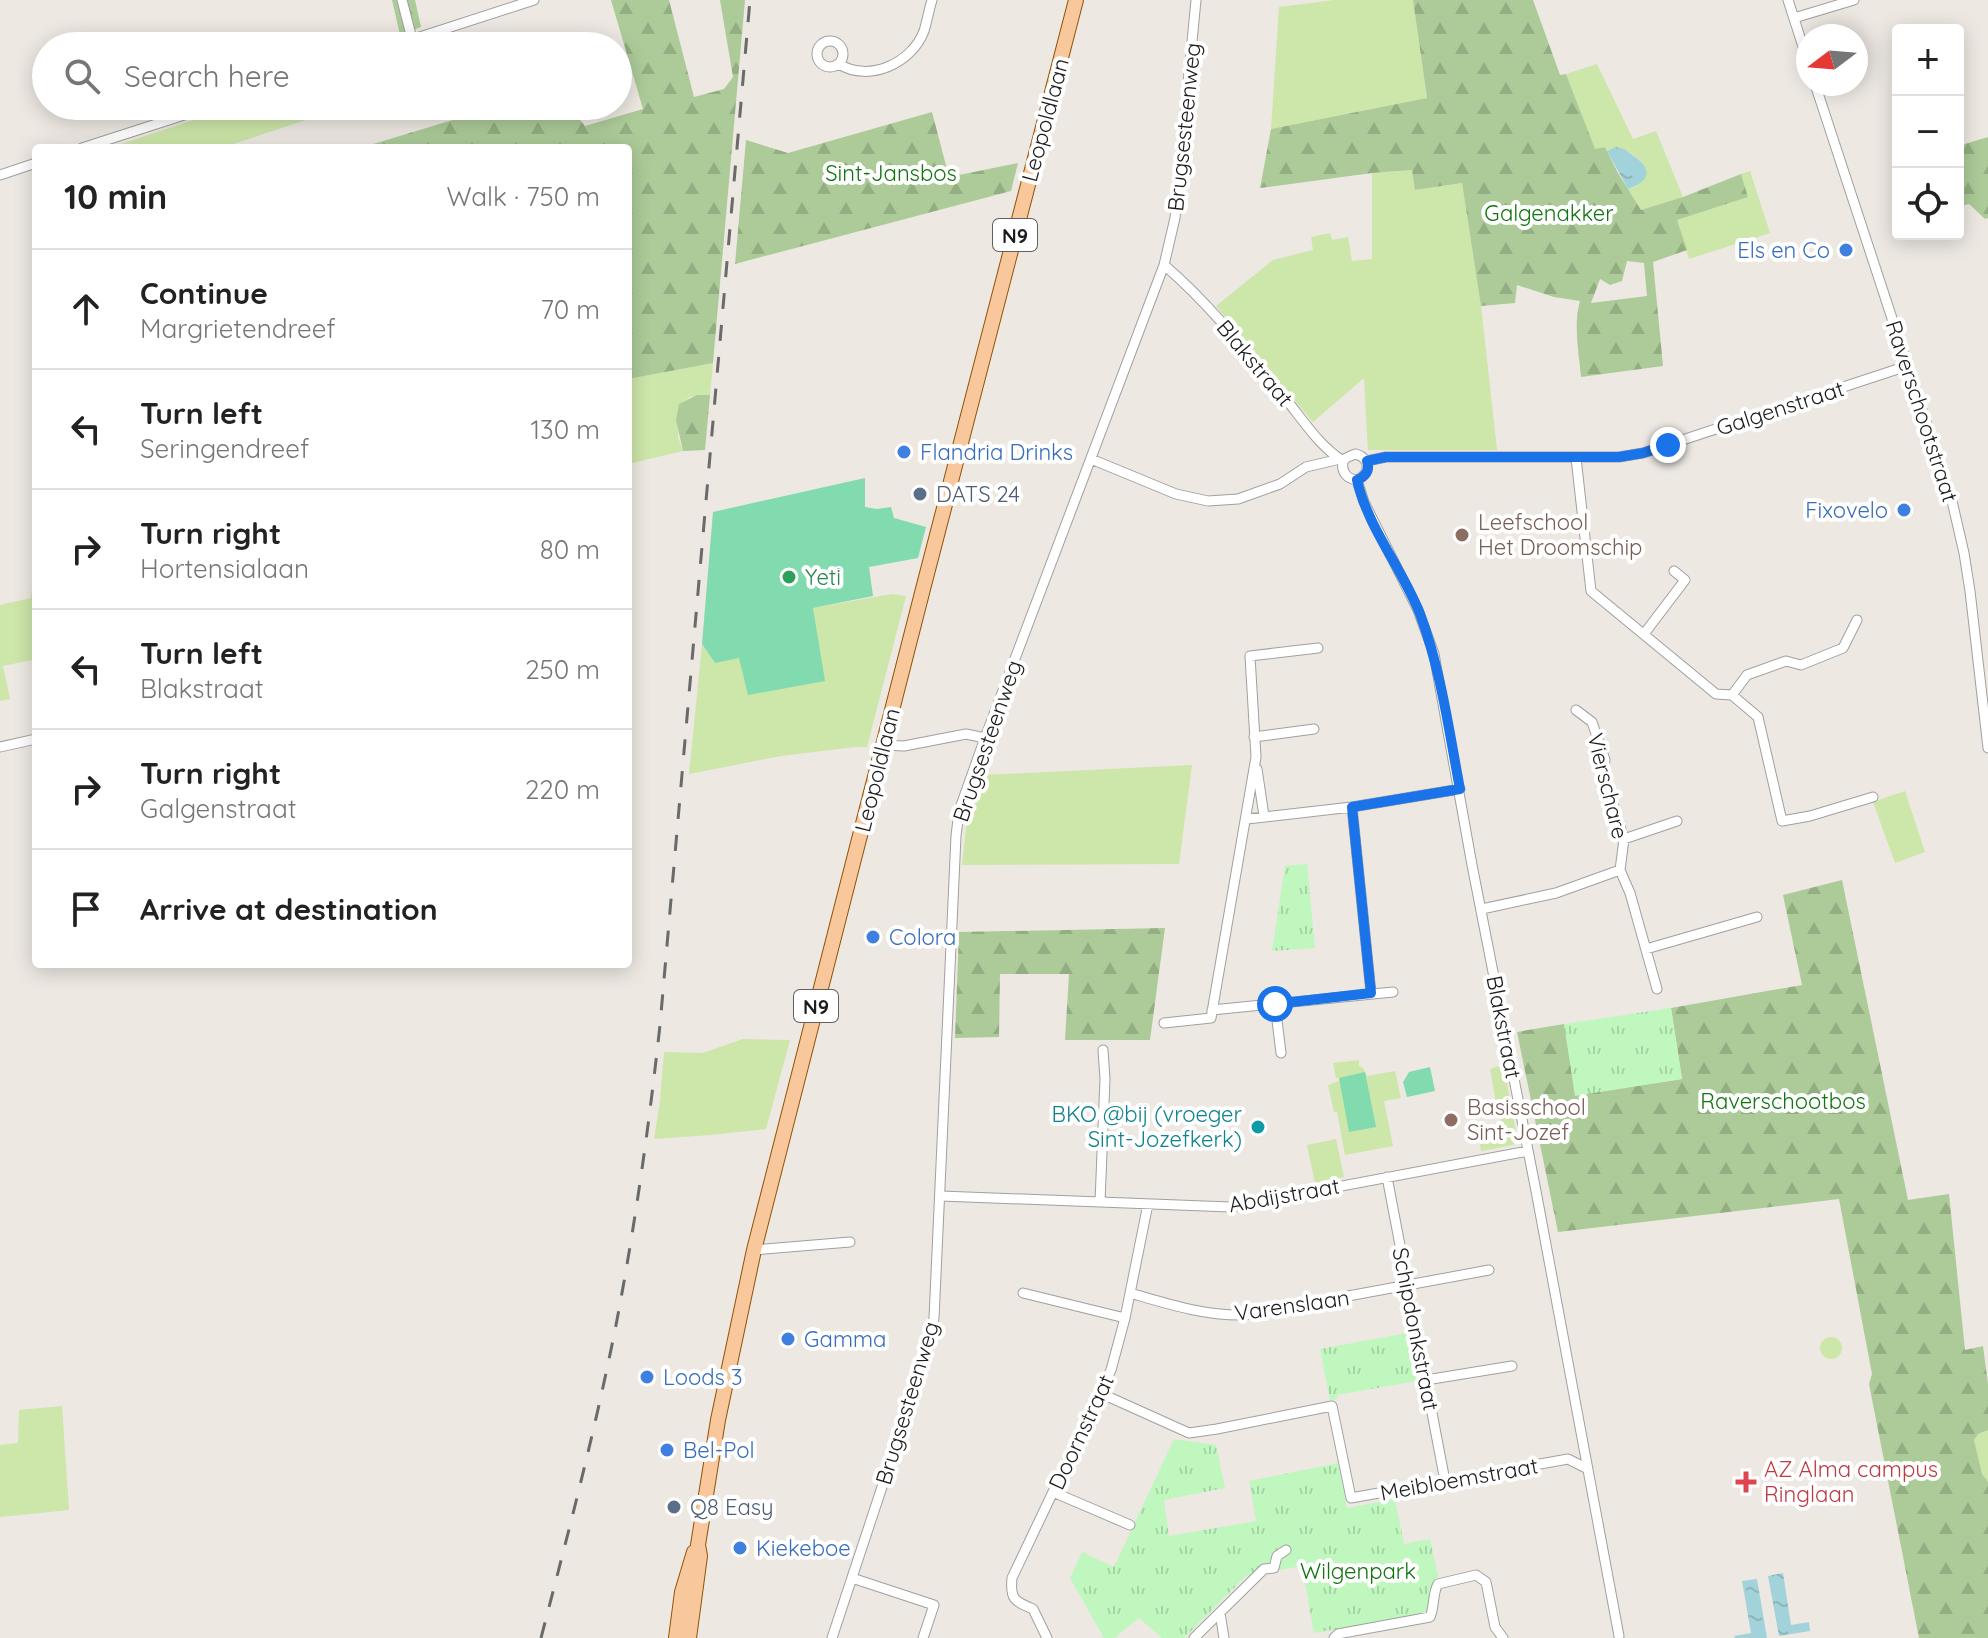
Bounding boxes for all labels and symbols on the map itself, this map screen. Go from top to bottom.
north arrow [1796,24,1868,96]
street label: Brugsesteenweg [1161,41,1207,213]
street label: Leopoldlaan [1015,55,1075,185]
park label: Sint-Jansbos [825,159,957,187]
park label: Galgenakker [1484,199,1614,227]
road number: N9 [993,219,1037,251]
place label: Els en Co [1737,236,1830,264]
marker: Els en Co [1837,241,1855,259]
street label: Blakstraat [1211,314,1299,412]
street label: Raverschootstraat [1879,317,1965,505]
street label: Galgenstraat [1713,374,1847,442]
route end [1650,427,1686,463]
place label: Flandria Drinks [920,438,1073,466]
marker: Flandria Drinks [895,443,913,461]
place label: DATS 24 [936,480,1020,508]
marker: DATS 24 [911,485,929,503]
place label: Fixovelo [1805,496,1888,524]
marker: Fixovelo [1895,501,1913,519]
place label: Leefschool Het Droomschip [1478,508,1642,561]
marker: Leefschool Het Droomschip [1453,526,1471,544]
place label: Yeti [805,563,841,591]
marker: Yeti [780,568,798,586]
street label: Brugsesteenweg [946,656,1028,826]
street label: Leopoldlaan [848,705,906,835]
street label: Vierschare [1581,730,1635,842]
place label: Colora [889,923,956,951]
marker: Colora [864,928,882,946]
street label: Blakstraat [1480,973,1528,1081]
route start [1257,986,1293,1022]
road number: N9 [794,990,838,1022]
park label: Raverschootbos [1700,1087,1866,1115]
place label: Basisschool Sint-Jozef [1467,1093,1586,1146]
place label: BKO @bij (vroeger Sint-Jozefkerk) [1052,1100,1243,1153]
marker: Basisschool Sint-Jozef [1442,1111,1460,1129]
marker: BKO @bij (vroeger Sint-Jozefkerk) [1249,1118,1267,1136]
street label: Abdijstraat [1226,1171,1342,1219]
street label: Schipdonkstraat [1386,1245,1446,1413]
street label: Varenslaan [1233,1283,1351,1327]
street label: Brugsesteenweg [869,1318,945,1488]
place label: Gamma [804,1325,886,1353]
marker: Gamma [779,1330,797,1348]
place label: Loods 3 [663,1363,742,1391]
marker: Loods 3 [638,1368,656,1386]
street label: Doornstraat [1042,1370,1120,1494]
place label: Bel-Pol [683,1436,755,1464]
marker: Bel-Pol [658,1441,676,1459]
street label: Meibloemstraat [1378,1451,1540,1507]
place label: AZ Alma campus Ringlaan [1764,1455,1938,1508]
marker: AZ Alma campus Ringlaan [1735,1471,1757,1493]
place label: Q8 Easy [690,1493,774,1521]
marker: Q8 Easy [665,1498,683,1516]
place label: Kiekeboe [756,1534,851,1562]
marker: Kiekeboe [731,1539,749,1557]
park label: Wilgenpark [1300,1557,1416,1585]

